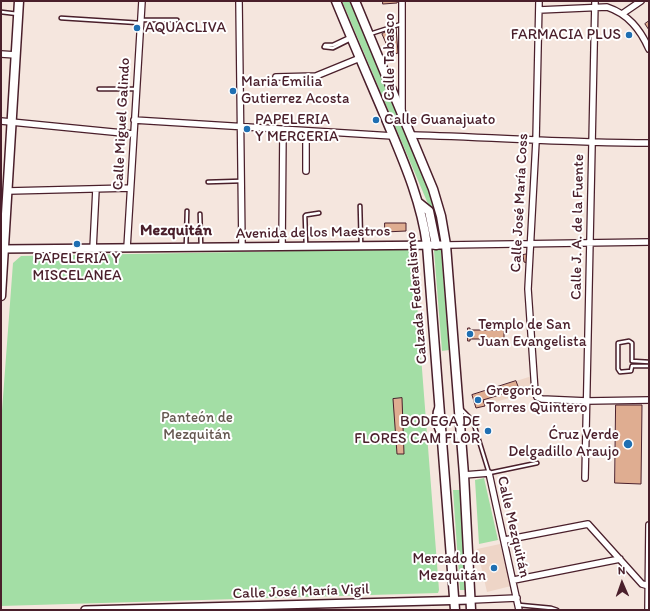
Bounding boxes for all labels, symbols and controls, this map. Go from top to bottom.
street label: Calle Tabasco [381,13,399,101]
place label: AQUACLIVA [145,19,226,37]
marker: AQUACLIVA [132,23,142,33]
place label: FARMACIA PLUS [511,26,621,44]
marker: FARMACIA PLUS [624,30,634,40]
street label: Calle Miguel Galindo [110,57,134,191]
place label: Maria Emilia Gutierrez Acosta [241,73,349,108]
marker: Maria Emilia Gutierrez Acosta [228,86,238,96]
place label: PAPELERIA Y MERCERIA [255,111,339,146]
place label: Calle Guanajuato [384,111,495,129]
marker: Calle Guanajuato [371,115,381,125]
marker: PAPELERIA Y MERCERIA [242,124,252,134]
street label: Calle José María Coss [507,133,533,273]
street label: Calle J. A. de la Fuente [568,154,588,300]
district label: Mezquitán [140,221,212,241]
street label: Avenida de los Maestros [236,223,390,243]
street label: Calzada Federalismo [402,231,432,365]
marker: PAPELERIA Y MISCELANEA [72,239,82,249]
place label: PAPELERIA Y MISCELANEA [32,250,122,285]
place label: Templo de San Juan Evangelista [478,316,587,351]
marker: Templo de San Juan Evangelista [465,329,475,339]
place label: Gregorio Torres Quintero [486,382,587,417]
marker: Gregorio Torres Quintero [473,395,483,405]
park label: Panteón de Mezquitán [161,409,233,444]
place label: BODEGA DE FLORES CAM FLOR [354,413,480,448]
marker: BODEGA DE FLORES CAM FLOR [483,426,493,436]
place label: Ćruz Verde Delgadillo Araujo [508,426,619,461]
marker: Ćruz Verde Delgadillo Araujo [622,438,634,450]
street label: Calle Mezquitán [493,474,533,580]
place label: Mercado de Mezquitán [412,550,486,585]
marker: Mercado de Mezquitán [489,563,499,573]
north arrow [602,563,642,603]
text: N [618,564,626,577]
street label: Calle José María Vigil [232,581,370,603]

